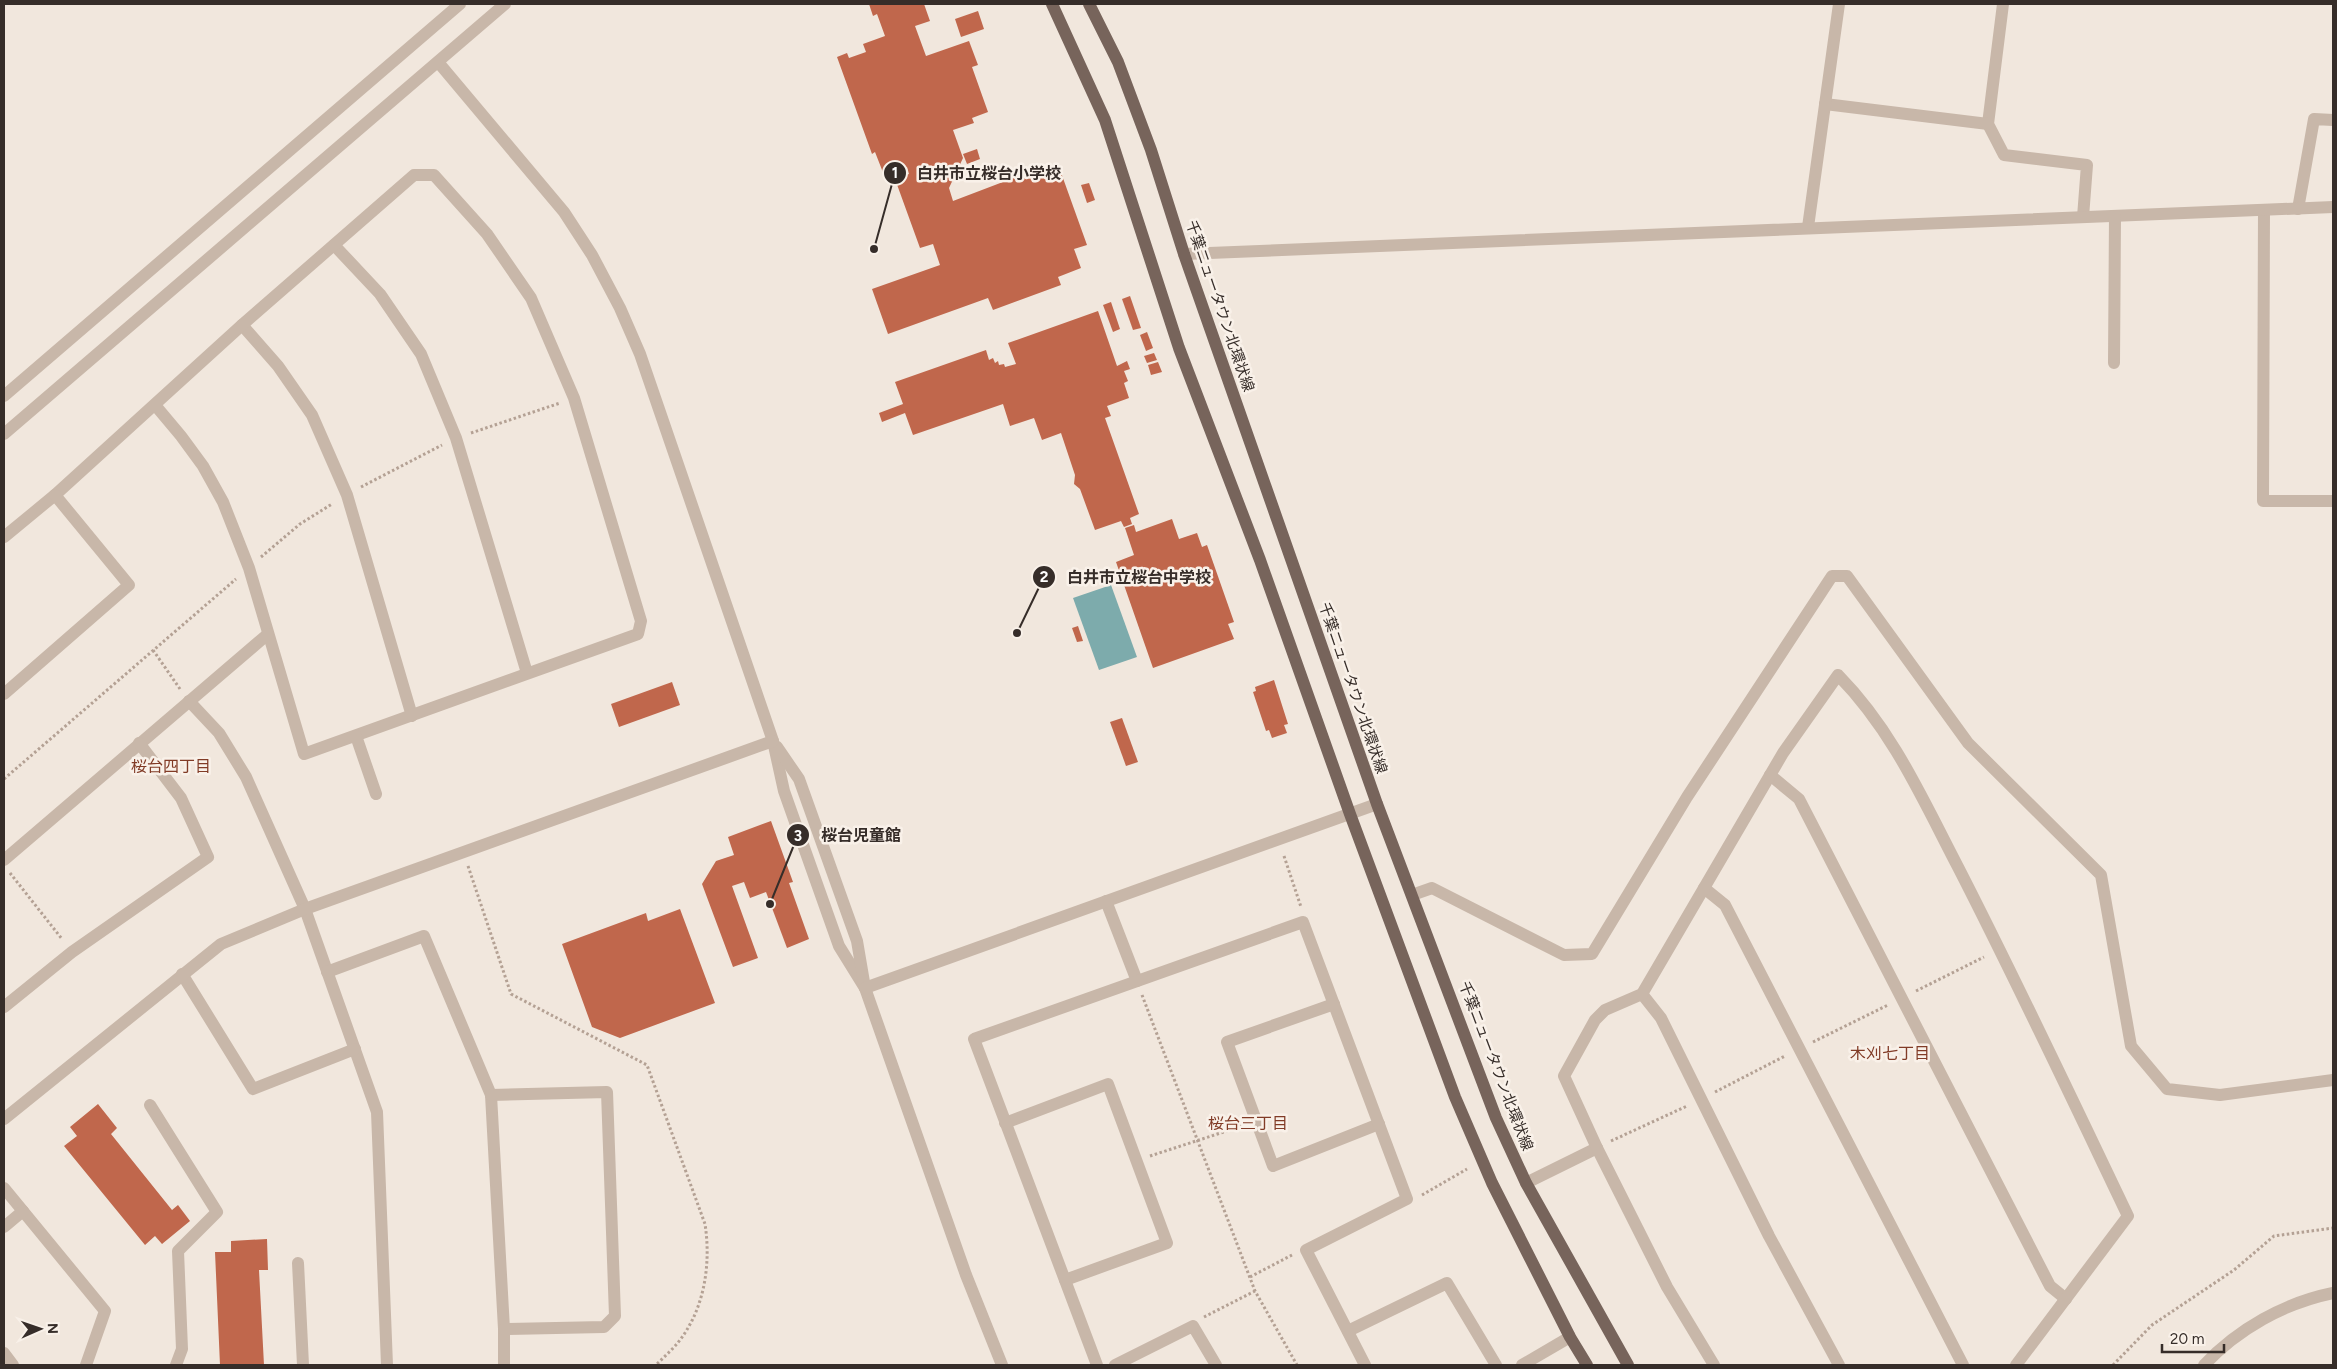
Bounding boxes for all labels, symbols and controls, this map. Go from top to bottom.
callout: 白井市立桜台小学校 [882,157,1071,188]
text: 1 [892,164,898,182]
text: 白井市立桜台小学校 [917,164,1061,183]
street label: 千葉ニュータウン北環状線 [1182,218,1258,394]
callout: 白井市立桜台中学校 [1032,562,1221,593]
text: 2 [1040,568,1049,586]
text: 白井市立桜台中学校 [1067,568,1211,587]
street label: 千葉ニュータウン北環状線 [1315,600,1391,776]
district label: 桜台四丁目 [131,757,211,776]
callout: 桜台児童館 [786,820,911,851]
text: 桜台児童館 [821,826,901,845]
text: 3 [794,827,802,845]
street label: 千葉ニュータウン北環状線 [1455,979,1537,1153]
district label: 木刈七丁目 [1850,1044,1930,1063]
district label: 桜台三丁目 [1208,1114,1288,1133]
north arrow [15,1304,65,1354]
scale bar [2162,1322,2224,1354]
text: N [44,1323,61,1334]
text: 20 m [2170,1330,2204,1348]

